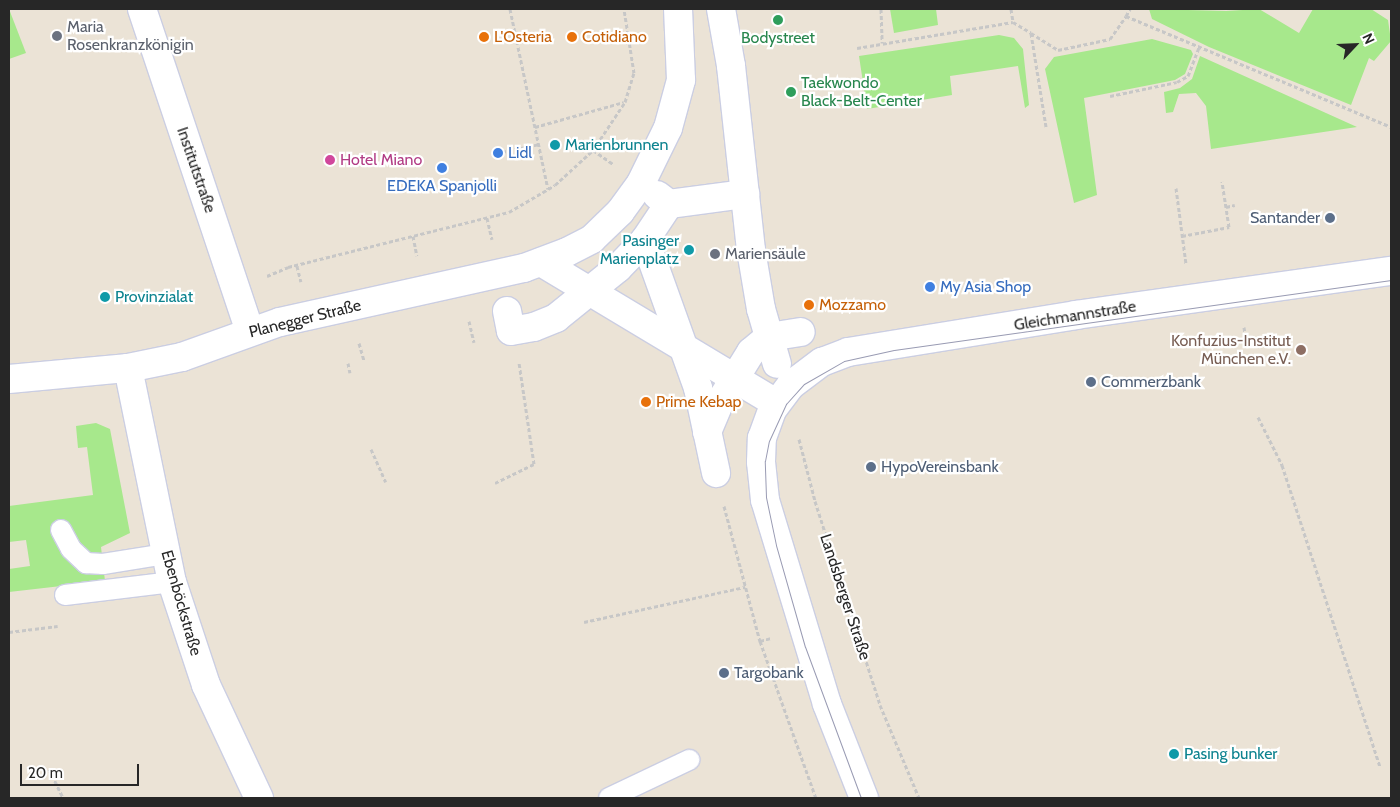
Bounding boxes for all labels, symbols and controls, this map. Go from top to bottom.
marker: Bodystreet [772,14,784,26]
place label: Maria Rosenkranzkönigin [67,17,194,55]
north arrow [1330,20,1380,70]
place label: L'Osteria [494,27,552,47]
place label: Cotidiano [582,27,647,47]
place label: Bodystreet [741,28,815,48]
marker: Maria Rosenkranzkönigin [51,30,63,42]
text: N [1358,30,1379,47]
marker: L'Osteria [478,31,490,43]
marker: Cotidiano [566,31,578,43]
place label: Taekwondo Black-Belt-Center [801,73,922,111]
marker: Taekwondo Black-Belt-Center [785,86,797,98]
street label: Institutstraße [172,125,220,215]
place label: Marienbrunnen [565,135,669,155]
marker: Marienbrunnen [549,139,561,151]
place label: Lidl [508,143,532,163]
marker: Lidl [492,147,504,159]
place label: Hotel Miano [340,150,422,170]
marker: Hotel Miano [324,154,336,166]
marker: EDEKA Spanjolli [436,162,448,174]
place label: EDEKA Spanjolli [387,176,497,196]
place label: Santander [1250,208,1320,228]
marker: Santander [1324,212,1336,224]
place label: Pasinger Marienplatz [600,231,679,269]
marker: Pasinger Marienplatz [683,244,695,256]
place label: Mariensäule [725,244,806,264]
marker: Mariensäule [709,248,721,260]
place label: My Asia Shop [940,277,1031,297]
marker: My Asia Shop [924,281,936,293]
place label: Provinzialat [115,287,193,307]
marker: Provinzialat [99,291,111,303]
place label: Mozzamo [819,295,886,315]
street label: Planegger Straße [247,296,363,342]
street label: Gleichmannstraße [1013,297,1137,335]
marker: Mozzamo [803,299,815,311]
place label: Konfuzius-Institut München e.V. [1171,331,1291,369]
marker: Konfuzius-Institut München e.V. [1295,344,1307,356]
place label: Commerzbank [1101,372,1201,392]
marker: Commerzbank [1085,376,1097,388]
place label: Prime Kebap [656,392,741,412]
marker: Prime Kebap [640,396,652,408]
place label: HypoVereinsbank [881,457,999,477]
marker: HypoVereinsbank [865,461,877,473]
street label: Landsberger Straße [816,532,874,662]
street label: Ebenböckstraße [157,548,205,658]
place label: Targobank [734,663,804,683]
marker: Targobank [718,667,730,679]
place label: Pasing bunker [1184,744,1277,764]
marker: Pasing bunker [1168,748,1180,760]
scale bar [22,754,141,786]
text: 20 m [28,764,63,782]

